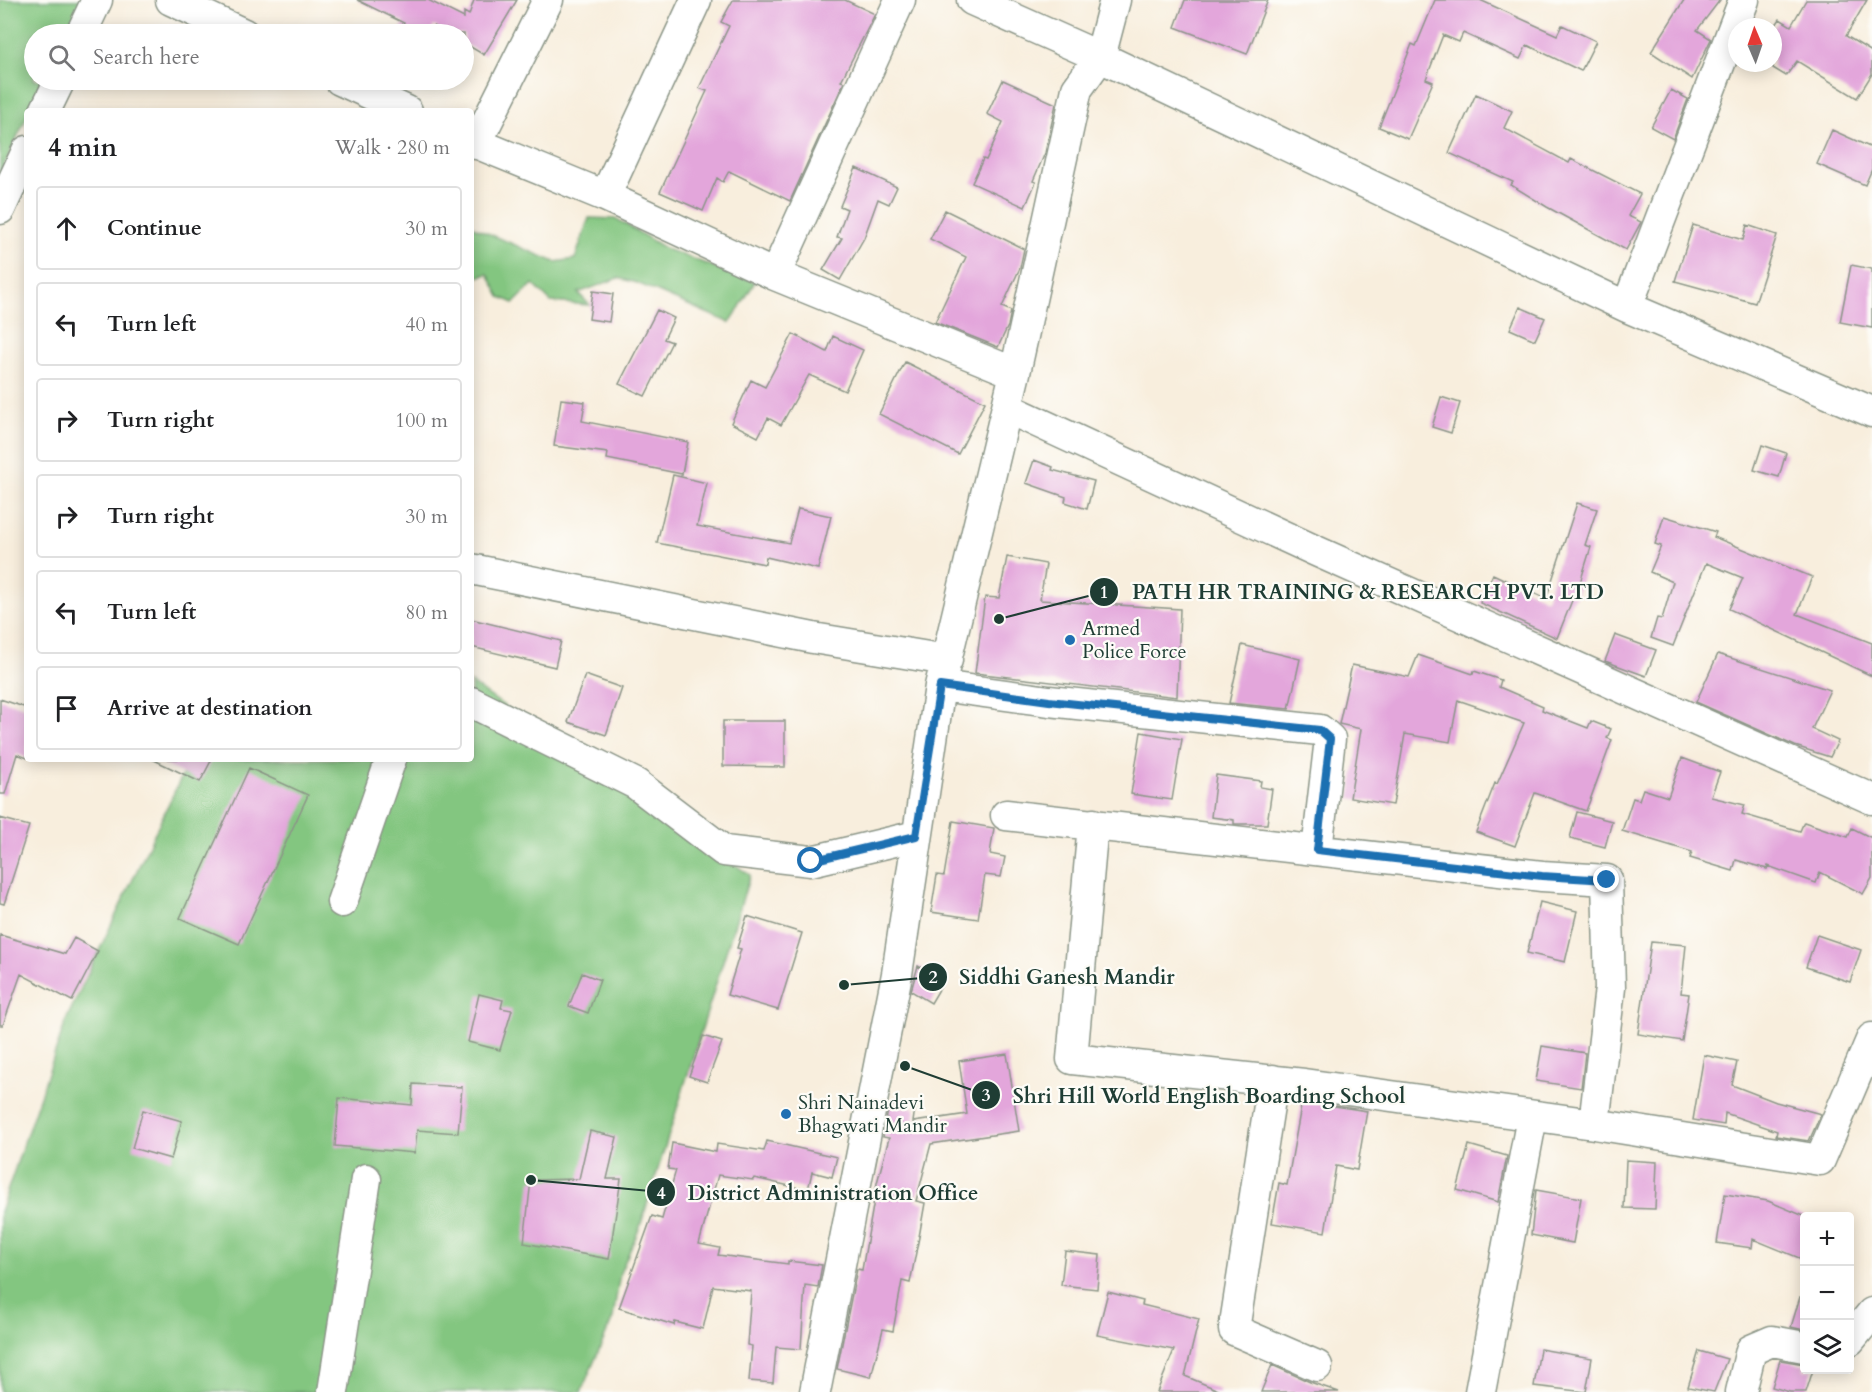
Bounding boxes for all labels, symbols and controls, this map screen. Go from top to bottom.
north arrow [1728,18,1782,72]
search box [24,24,474,90]
icon: search [45,41,78,74]
text: Search here [93,42,200,72]
text: 4 min [48,130,117,165]
text: Walk · 280 m [335,134,450,161]
icon: ahead [50,212,83,245]
text: Continue [107,213,202,243]
text: 30 m [405,215,448,242]
icon: left [50,308,83,341]
text: Turn left [107,309,196,339]
text: 40 m [405,311,448,338]
icon: right [50,404,83,437]
text: Turn right [107,405,214,435]
text: 100 m [395,407,448,434]
icon: right [50,500,83,533]
text: Turn right [107,501,214,531]
text: 30 m [405,503,448,530]
callout: PATH HR TRAINING & RESEARCH PVT. LTD [1089,572,1616,611]
text: PATH HR TRAINING & RESEARCH PVT. LTD [1132,578,1604,607]
text: 1 [1099,580,1109,605]
icon: left [50,596,83,629]
text: Turn left [107,597,196,627]
text: 80 m [405,599,448,626]
place label: Armed Police Force [1082,615,1187,665]
marker: Armed Police Force [1063,633,1077,647]
icon: arrive [50,692,83,725]
text: Arrive at destination [107,693,312,723]
route start [797,847,823,873]
route end [1593,866,1619,892]
callout: Siddhi Ganesh Mandir [918,958,1187,997]
text: Siddhi Ganesh Mandir [959,963,1175,992]
text: 2 [928,965,938,990]
callout: Shri Hill World English Boarding School [971,1076,1418,1115]
text: Shri Hill World English Boarding School [1013,1082,1405,1111]
text: 3 [981,1083,991,1108]
place label: Shri Nainadevi Bhagwati Mandir [798,1089,948,1139]
marker: Shri Nainadevi Bhagwati Mandir [779,1107,793,1121]
callout: District Administration Office [646,1173,991,1212]
text: District Administration Office [688,1179,978,1208]
text: 4 [656,1181,666,1206]
map controls [1800,1212,1854,1374]
button: + [1800,1212,1854,1266]
button: − [1800,1266,1854,1320]
button: layers [1800,1320,1854,1374]

